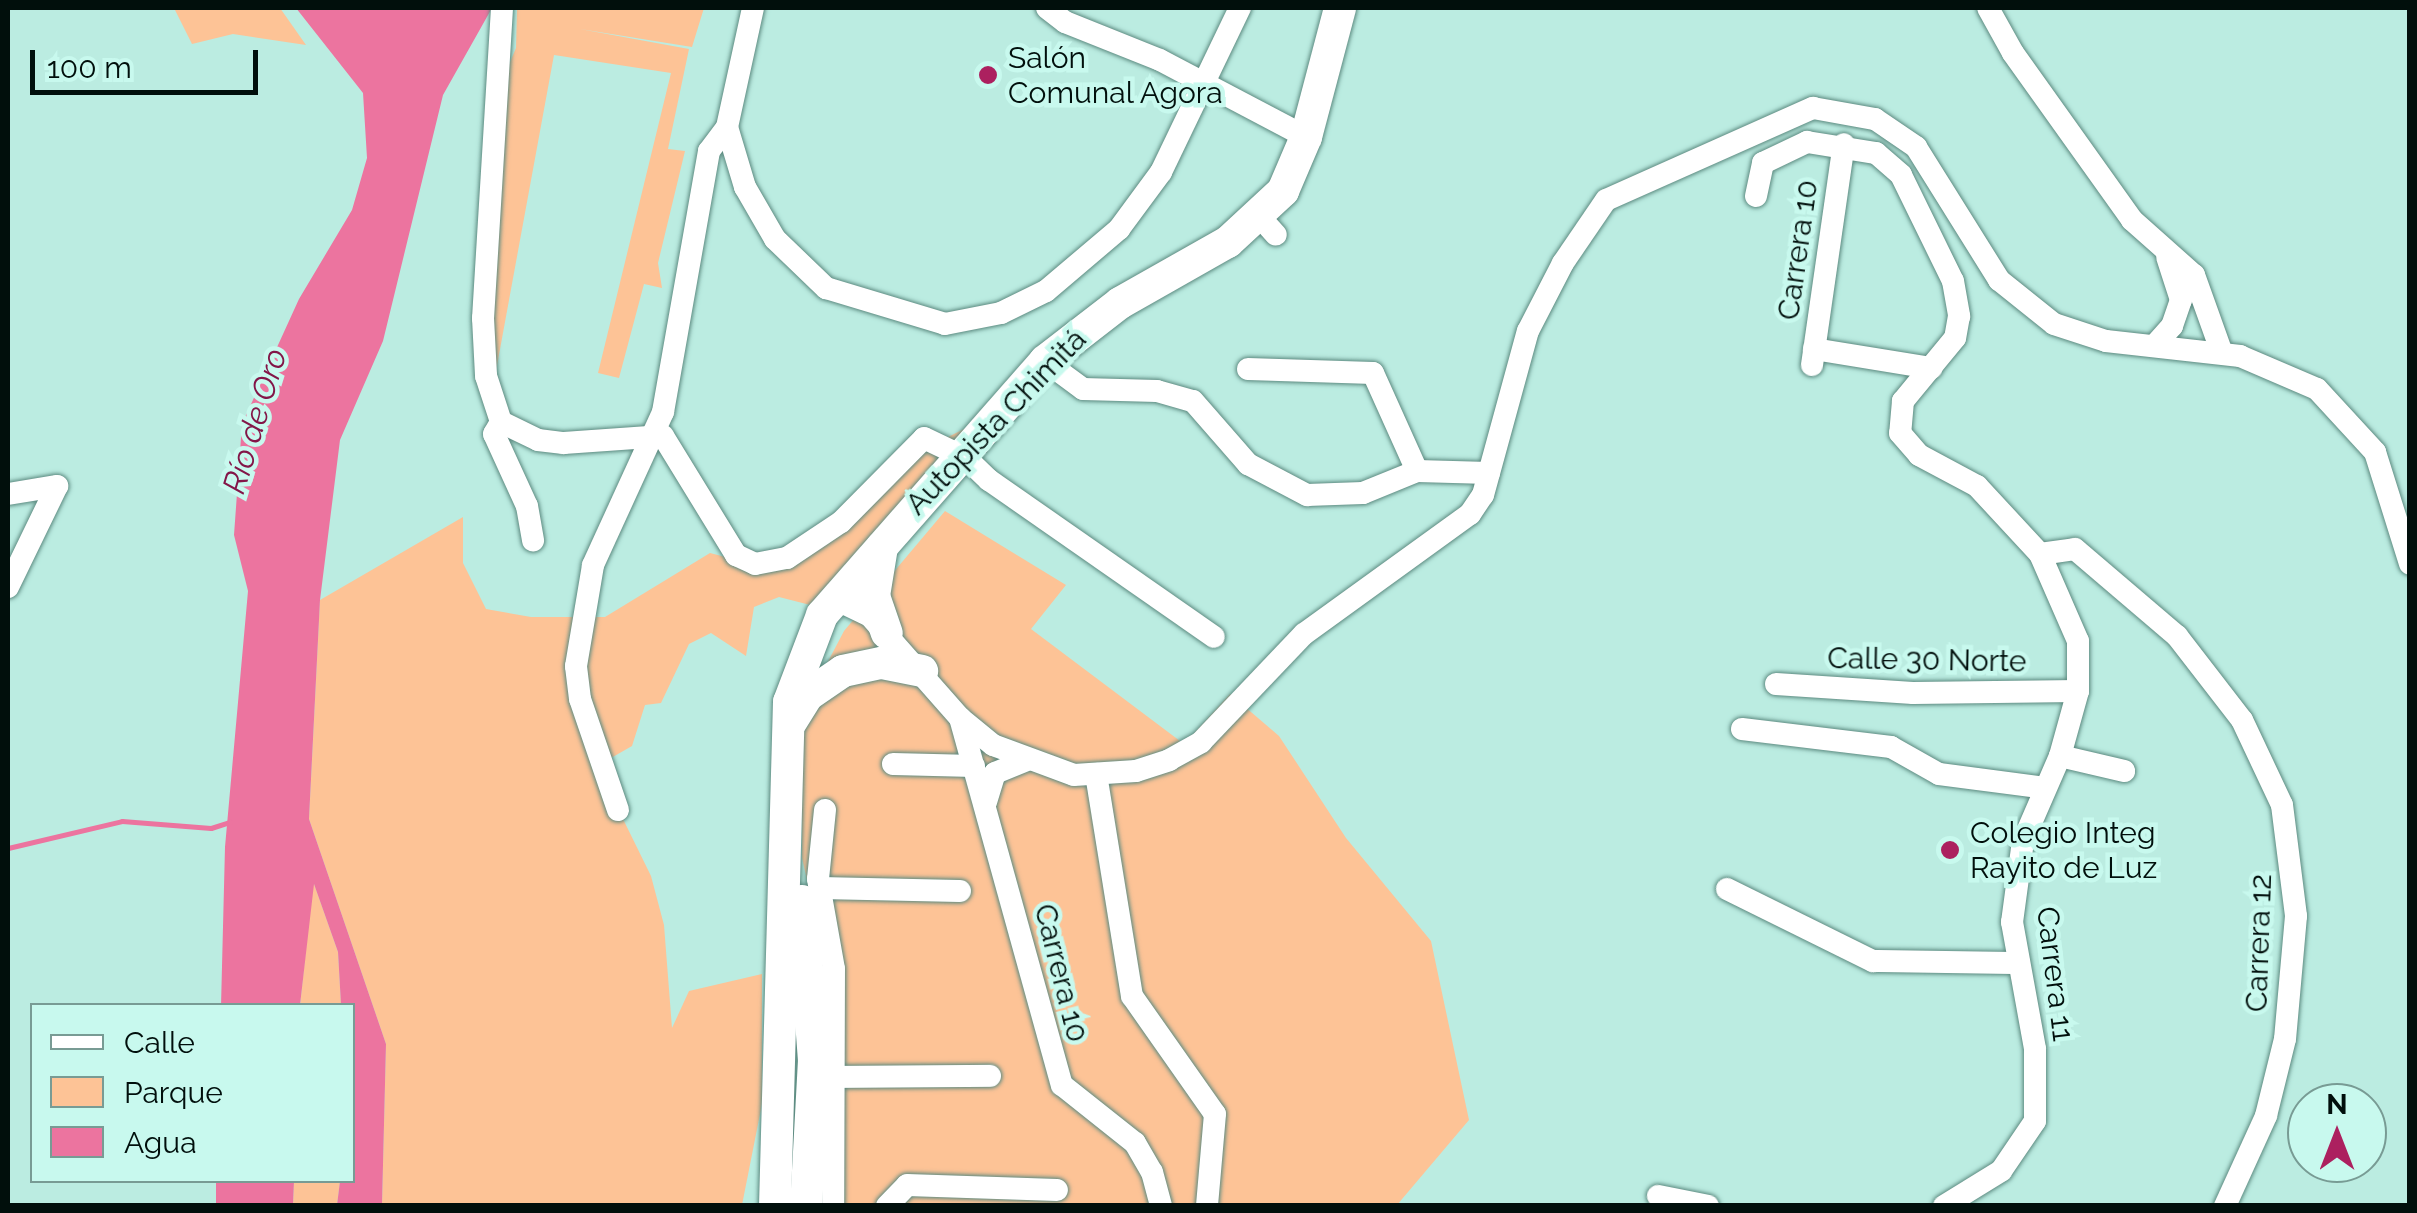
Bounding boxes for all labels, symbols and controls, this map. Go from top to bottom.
scale bar [35,30,262,92]
place label: Salón Comunal Agora [1008,40,1225,110]
text: 100 m [47,50,132,85]
marker: Salón Comunal Agora [977,64,999,86]
street label: Carrera 10 [1770,178,1826,322]
street label: Autopista Chimitá [898,322,1094,522]
water label: Río de Oro [215,344,295,498]
street label: Calle 30 Norte [1827,640,2027,680]
place label: Colegio Integ Rayito de Luz [1970,815,2157,886]
marker: Colegio Integ Rayito de Luz [1939,839,1961,861]
street label: Carrera 12 [2239,873,2279,1013]
street label: Carrera 10 [1027,900,1095,1046]
street label: Carrera 11 [2029,905,2081,1043]
legend [30,1003,355,1183]
text: Calle [124,1025,195,1060]
text: Parque [124,1075,223,1110]
north arrow [2287,1083,2387,1183]
text: N [2326,1088,2348,1121]
text: Agua [124,1125,197,1160]

